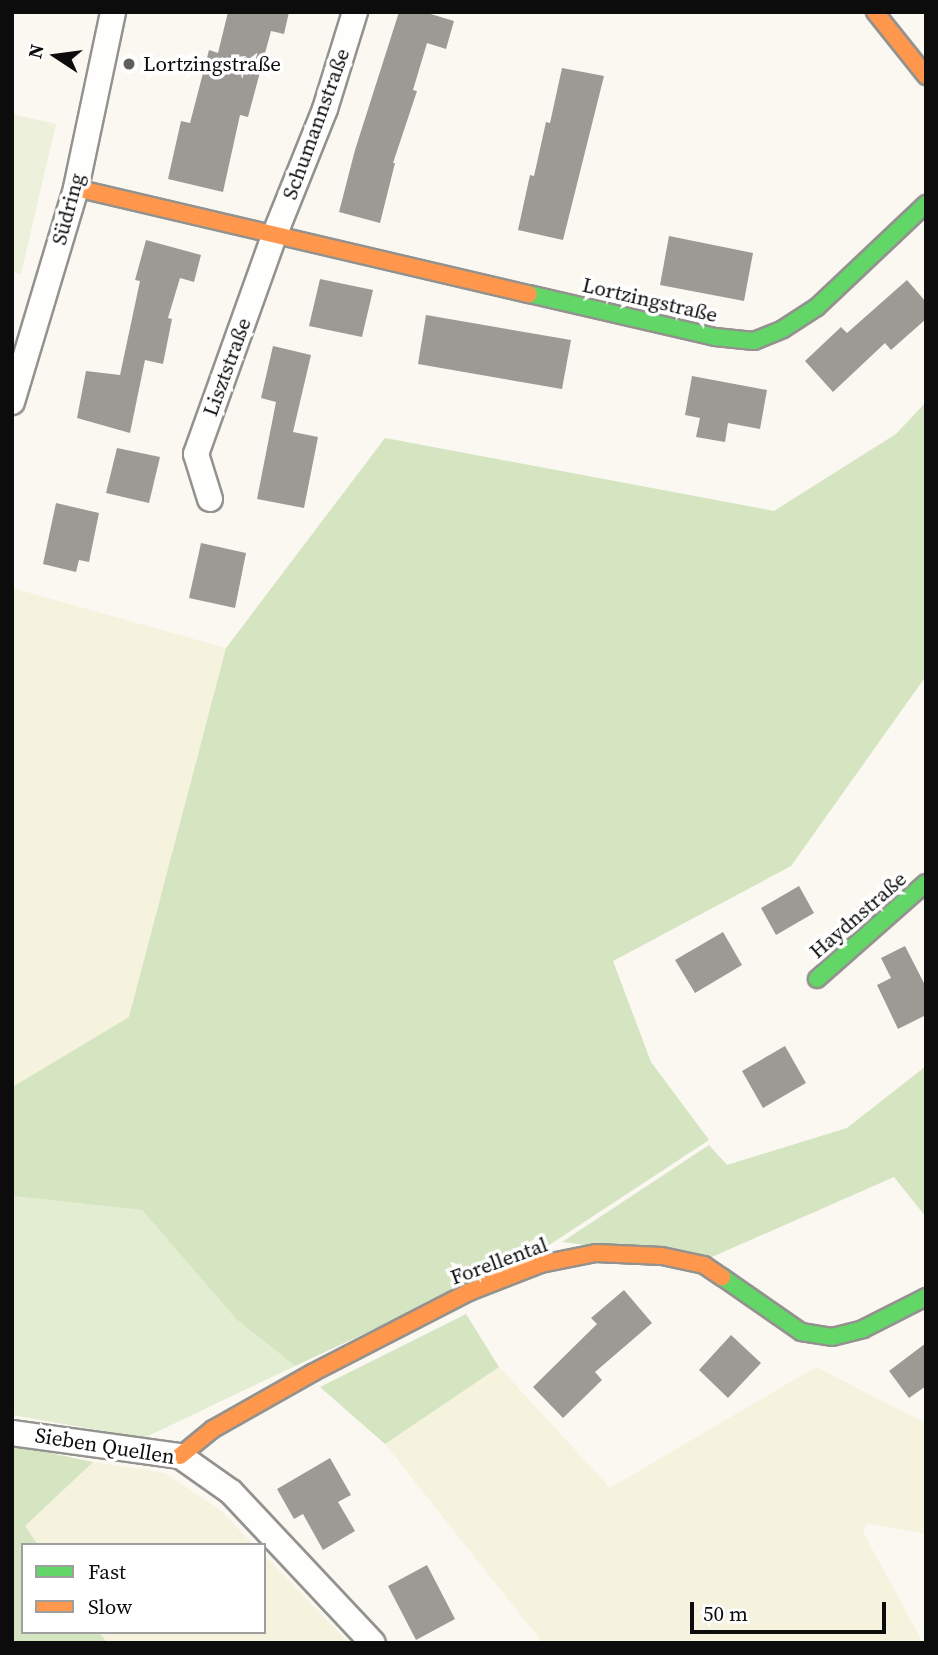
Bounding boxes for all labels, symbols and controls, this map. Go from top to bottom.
north arrow [21,21,91,91]
text: N [21,42,50,61]
street label: Schumannstraße [277,45,355,203]
place label: Lortzingstraße [143,51,281,77]
marker: Lortzingstraße [121,56,137,72]
street label: Südring [46,170,90,248]
street label: Lortzingstraße [580,272,720,328]
street label: Lisztstraße [198,314,256,420]
street label: Haydnstraße [804,866,912,964]
street label: Forellental [447,1232,551,1290]
street label: Sieben Quellen [33,1423,177,1469]
legend [21,1543,266,1634]
text: Fast [88,1557,126,1586]
scale bar [693,1588,889,1632]
text: Slow [88,1592,132,1621]
text: 50 m [703,1599,748,1628]

